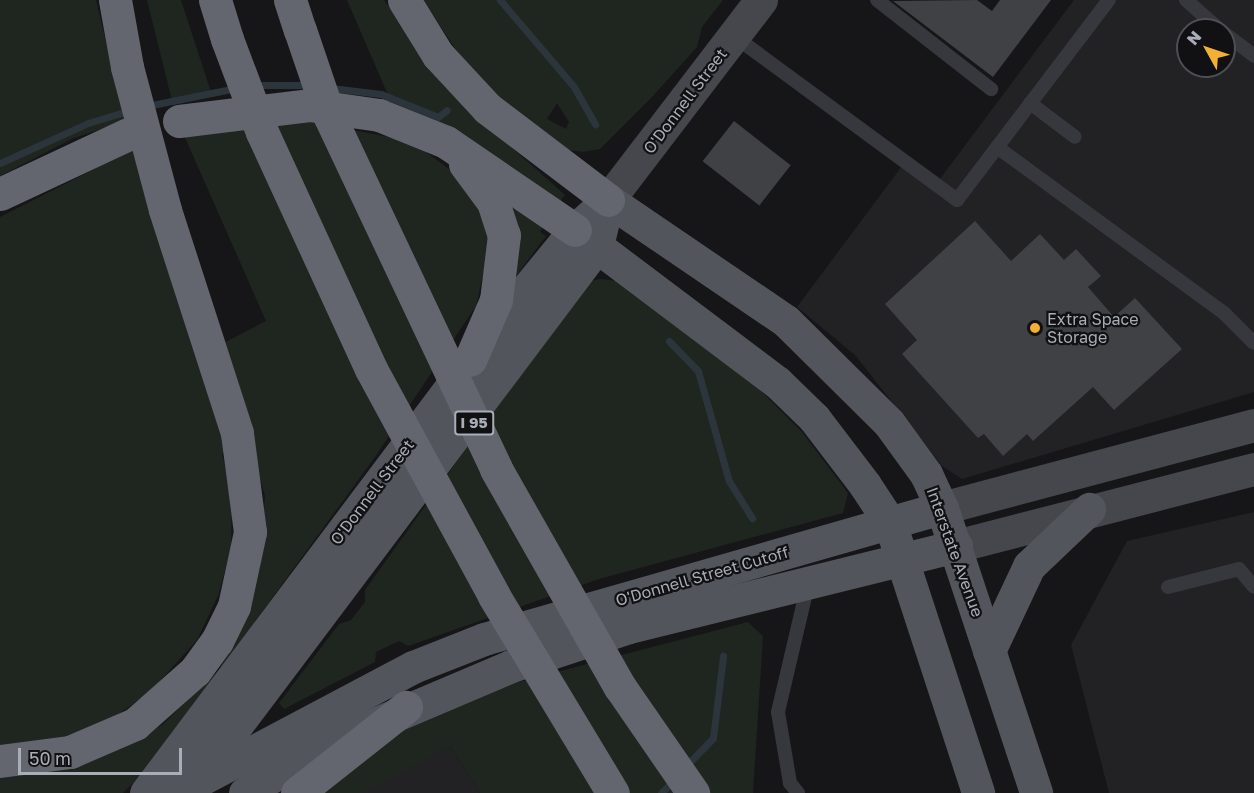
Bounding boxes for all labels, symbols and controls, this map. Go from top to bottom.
north arrow [1176,18,1236,78]
text: N [1182,27,1205,49]
street label: O'Donnell Street [639,45,731,157]
place label: Extra Space Storage [1047,309,1139,347]
marker: Extra Space Storage [1028,321,1042,335]
road number: I 95 [453,411,495,435]
street label: O'Donnell Street [326,436,418,548]
street label: Interstate Avenue [923,485,987,619]
street label: O'Donnell Street Cutoff [613,542,791,610]
scale bar [21,736,184,774]
text: 50 m [29,747,71,769]

